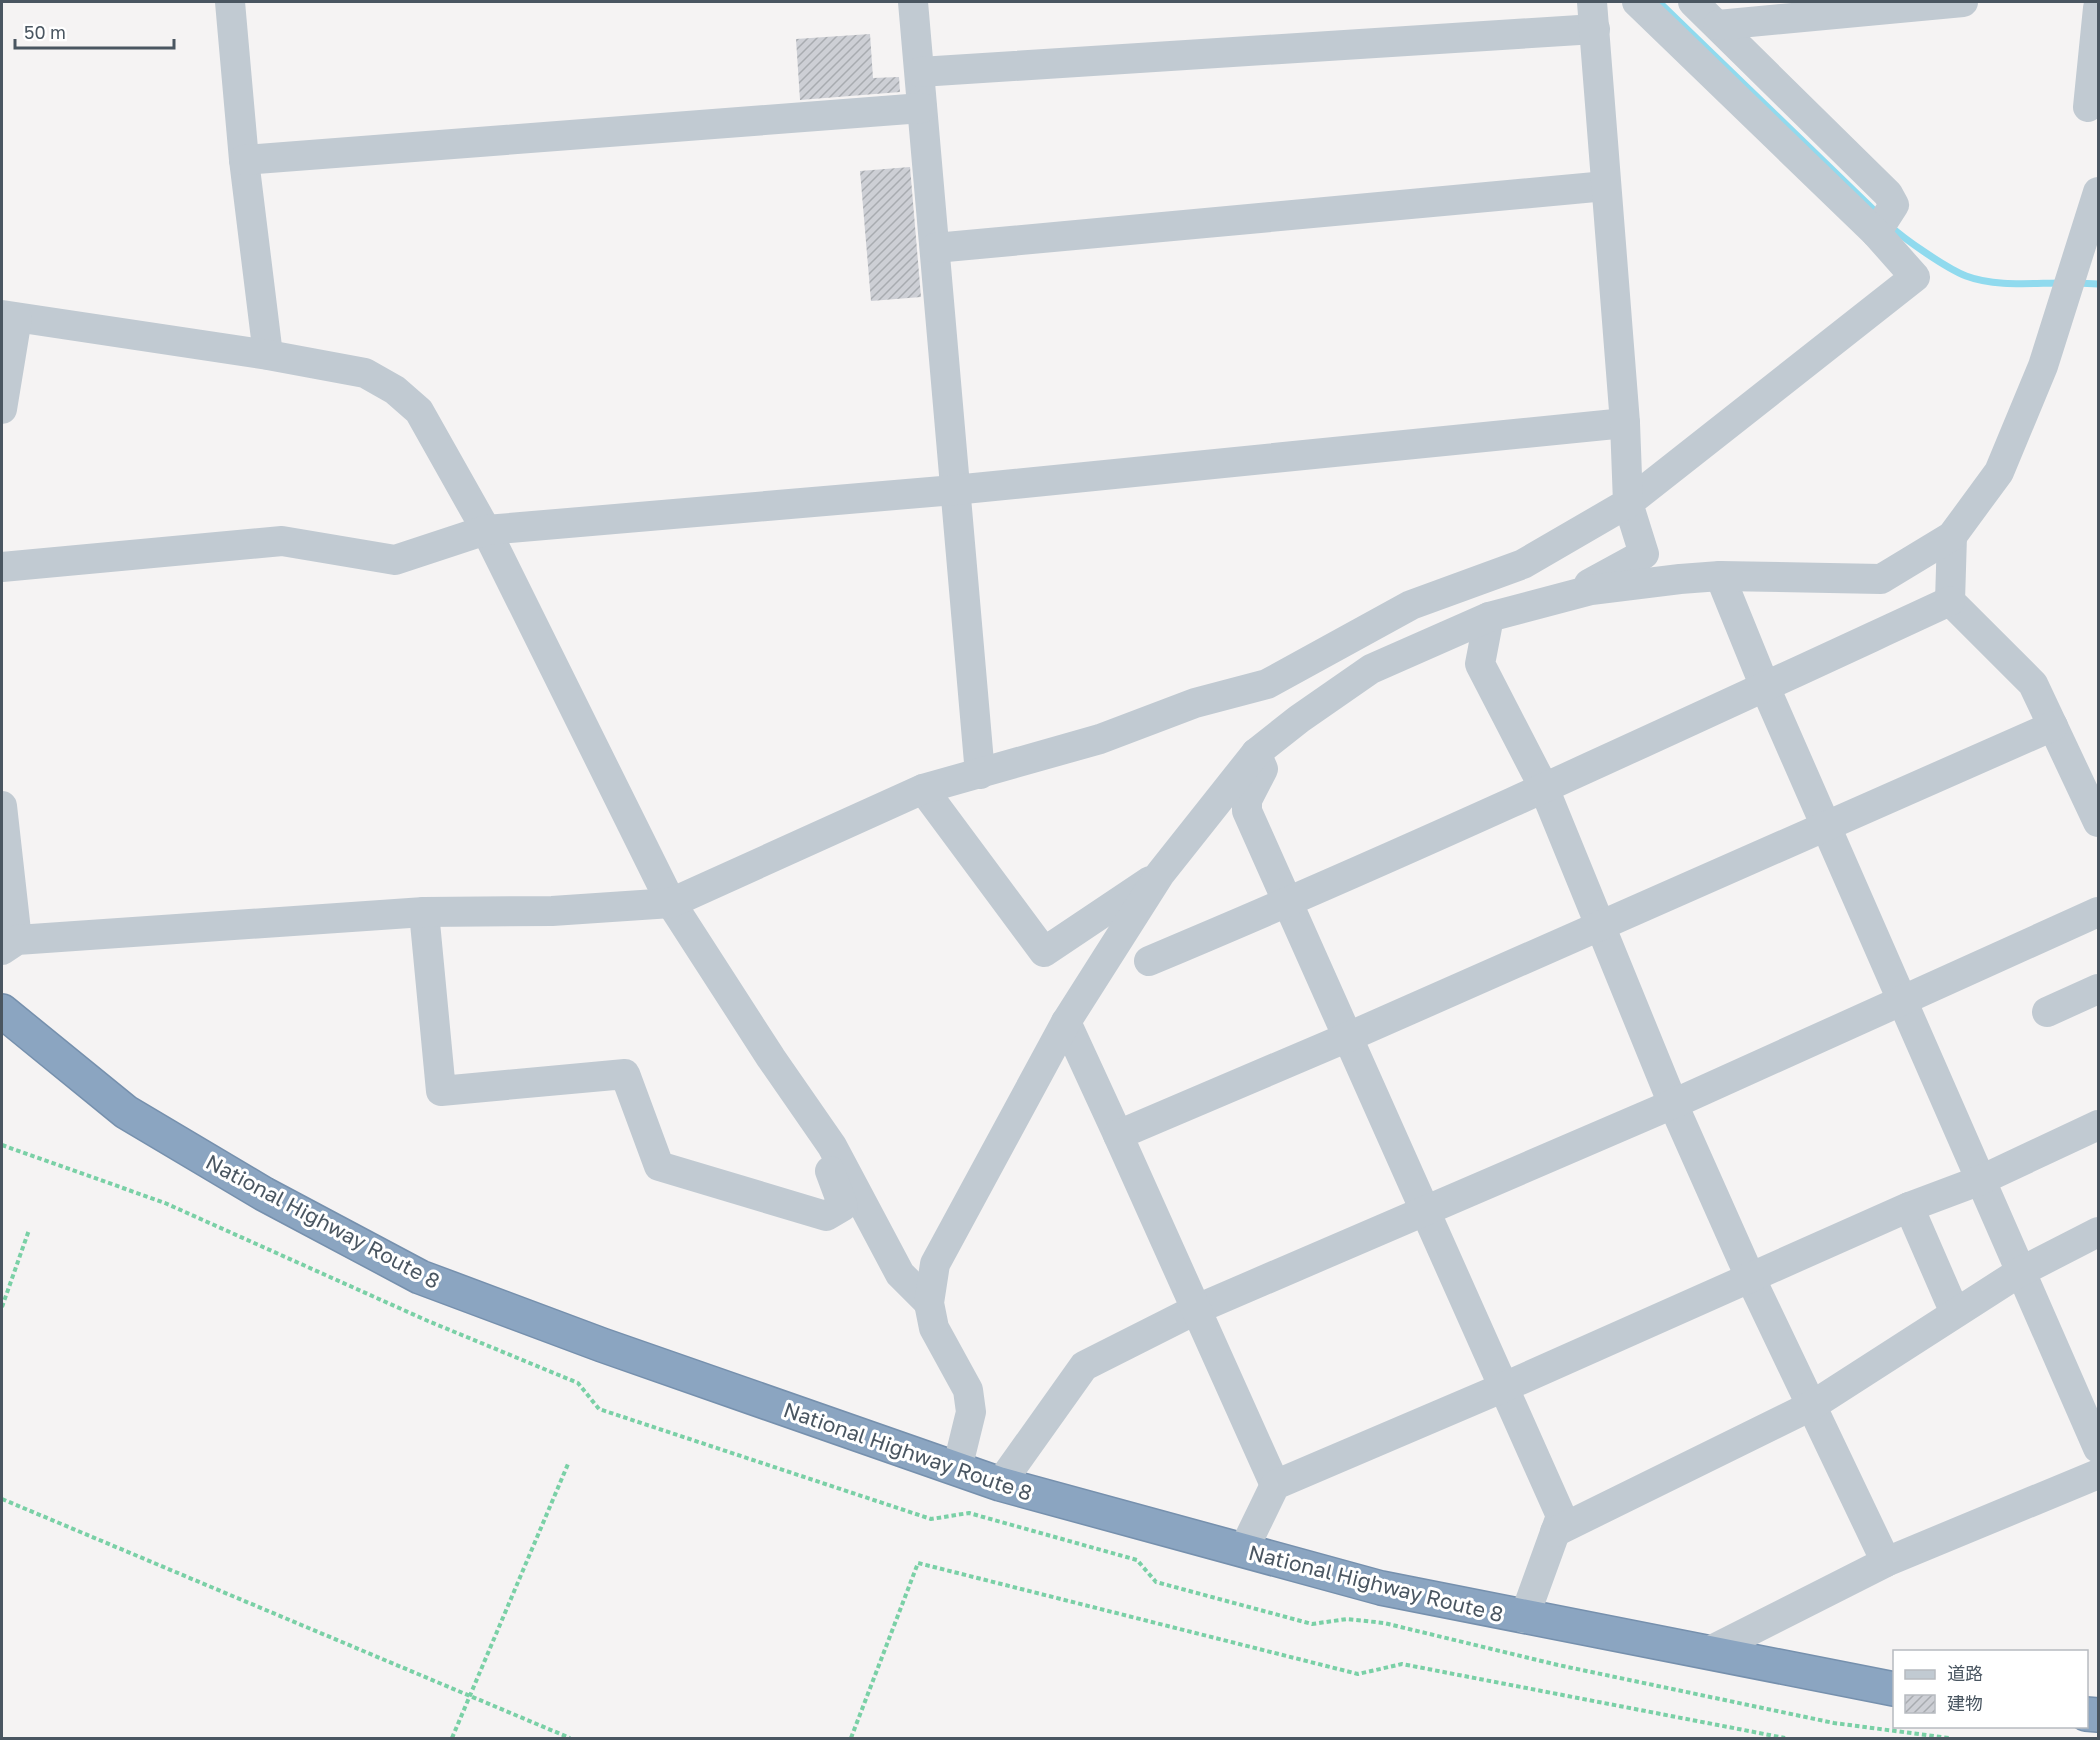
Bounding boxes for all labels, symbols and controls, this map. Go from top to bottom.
scale bar [15,12,174,50]
text: 50 m [24,21,66,43]
street label: National Highway Route 8 [202,1148,444,1294]
street label: National Highway Route 8 [780,1396,1036,1506]
street label: National Highway Route 8 [1246,1539,1506,1627]
legend [1893,1650,2088,1728]
text: 道路 [1947,1662,1983,1684]
text: 建物 [1947,1692,1983,1714]

